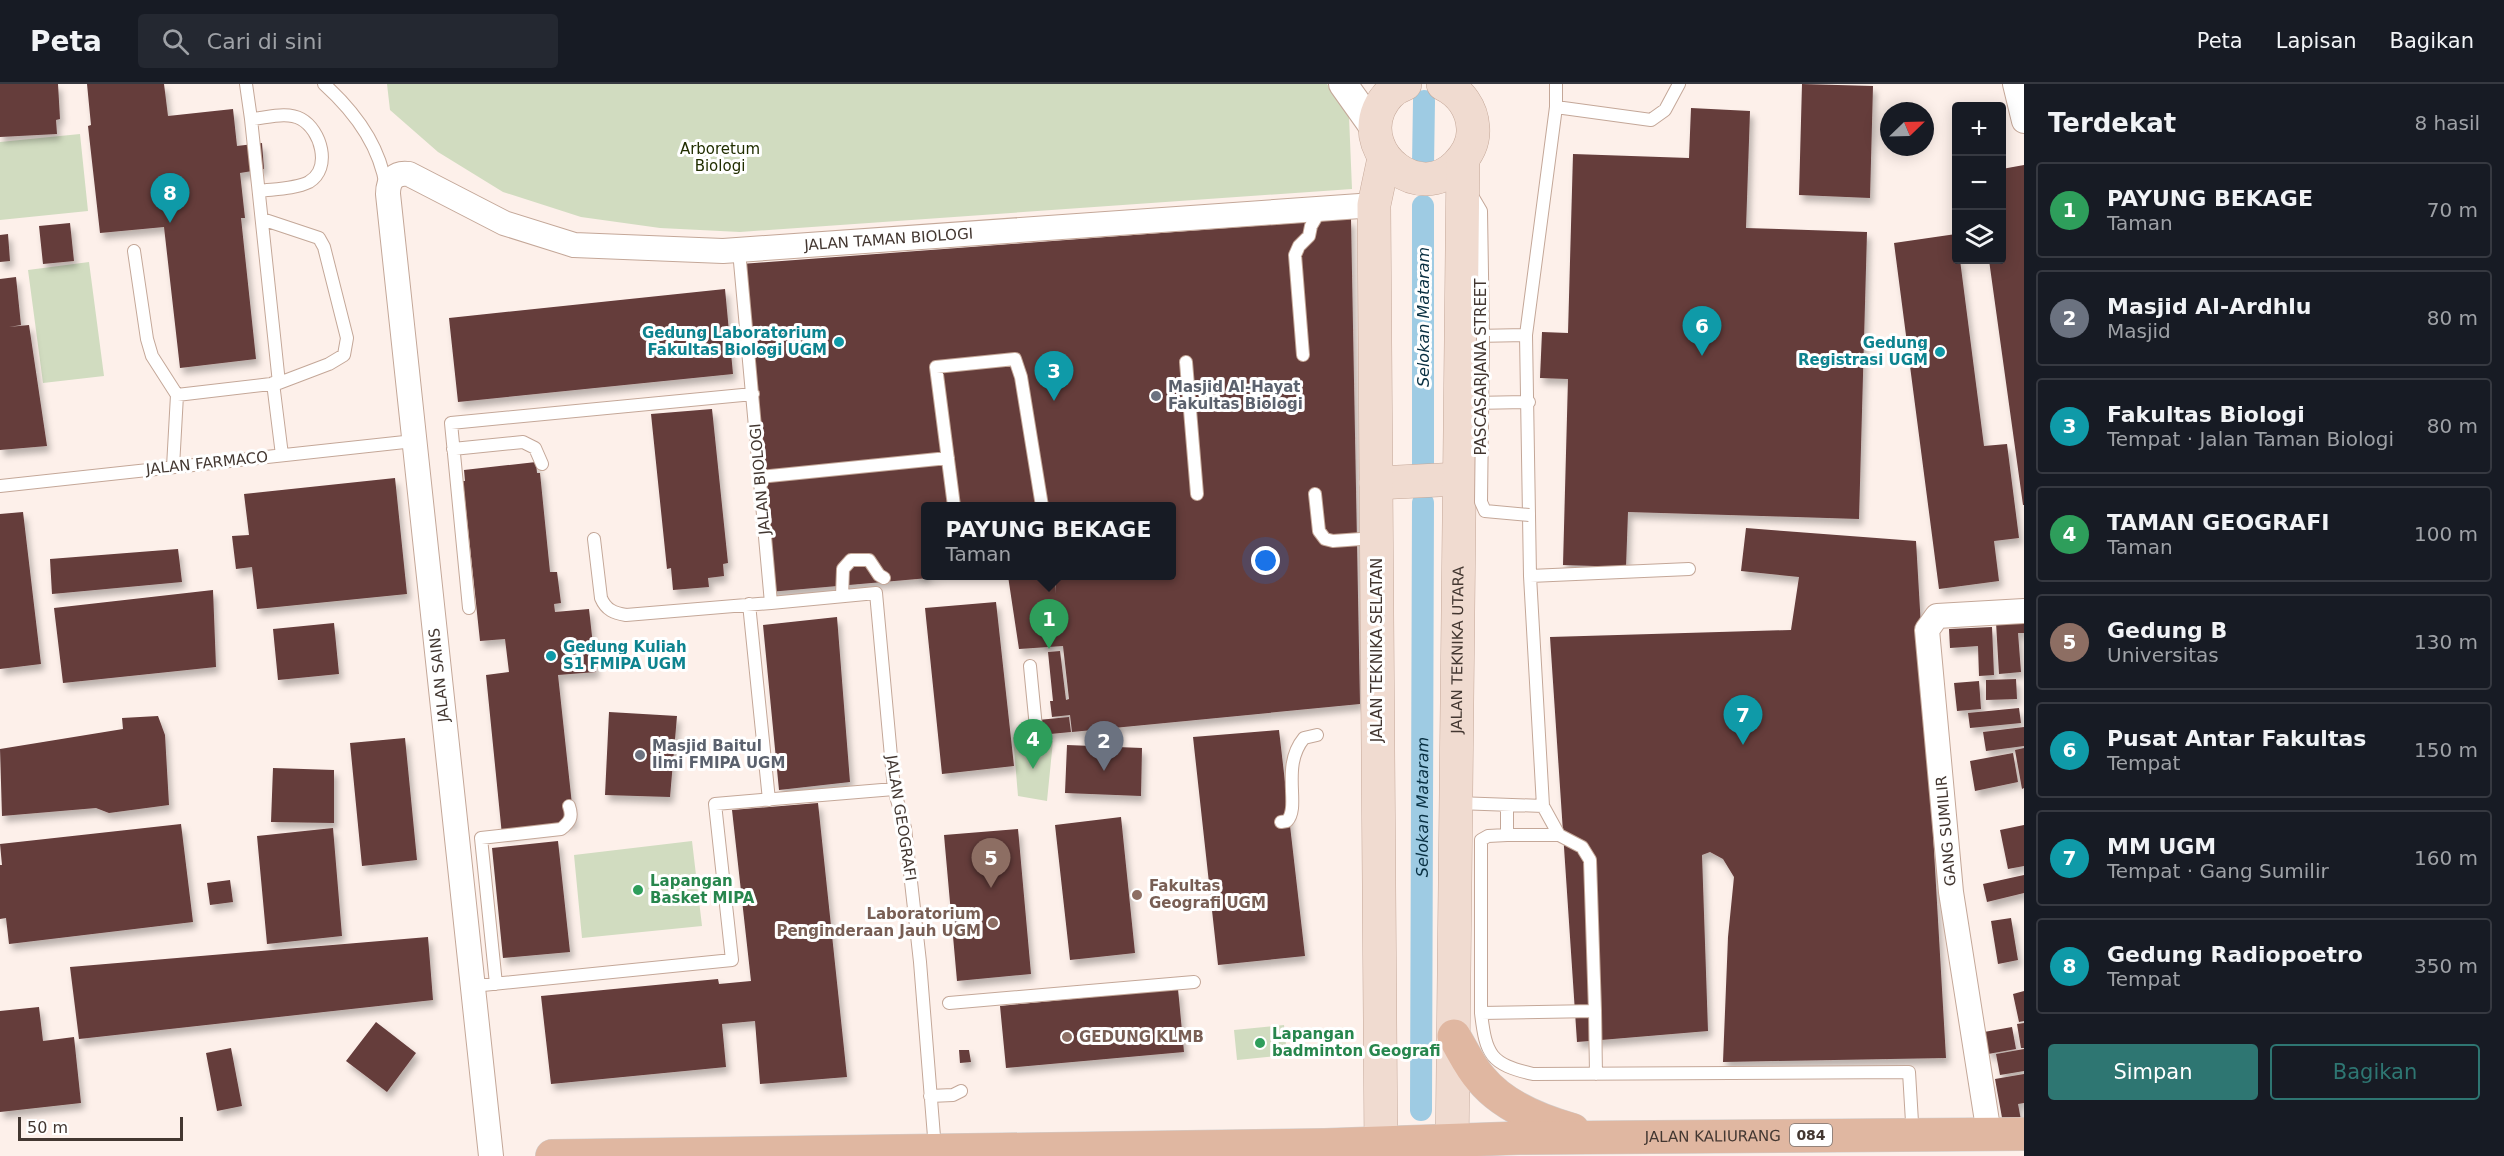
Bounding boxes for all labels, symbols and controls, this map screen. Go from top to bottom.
search box [138,14,558,68]
text: Peta [30,25,102,58]
icon: search [159,25,192,58]
text: Cari di sini [207,29,323,54]
text: Peta [2197,29,2243,53]
text: Lapisan [2276,29,2357,53]
text: Bagikan [2390,29,2474,53]
north arrow [1880,102,1934,156]
map controls [1952,102,2006,264]
button: + [1952,102,2006,156]
text: Terdekat [2048,108,2176,138]
text: 8 hasil [2414,111,2480,135]
park label: Arboretum Biologi [680,140,760,175]
button: − [1952,156,2006,210]
pin: 8 [150,174,190,223]
text: PAYUNG BEKAGE [2107,186,2313,211]
text: 1 [2063,198,2076,222]
text: 70 m [2427,198,2478,222]
button: layers [1952,210,2006,264]
text: Taman [2107,211,2173,235]
street label: JALAN TAMAN BIOLOGI [803,224,974,254]
water label: Selokan Mataram [1414,247,1433,387]
street label: PASCASARJANA STREET [1472,278,1490,455]
text: Masjid Al-Ardhlu [2107,294,2312,319]
pin: 6 [1682,306,1722,356]
text: 2 [2063,306,2076,330]
text: 80 m [2427,306,2478,330]
text: Masjid [2107,319,2171,343]
place label: Gedung Laboratorium Fakultas Biologi UGM [642,324,827,359]
place label: Gedung Registrasi UGM [1798,334,1928,369]
marker: Gedung Laboratorium Fakultas Biologi UGM [832,335,846,349]
marker: Gedung Registrasi UGM [1933,345,1947,359]
pin: 3 [1034,352,1074,401]
place label: Masjid Al-Hayat Fakultas Biologi [1168,378,1303,413]
marker: Masjid Al-Hayat Fakultas Biologi [1149,389,1163,403]
text: Fakultas Biologi [2107,402,2305,427]
text: 3 [2063,414,2076,438]
text: 80 m [2427,414,2478,438]
street label: JALAN BIOLOGI [746,423,774,536]
text: Tempat · Jalan Taman Biologi [2107,427,2394,451]
street label: JALAN FARMACO [144,448,269,478]
popup [921,502,1176,580]
text: TAMAN GEOGRAFI [2107,510,2329,535]
text: PAYUNG BEKAGE [946,517,1151,542]
text: 4 [2063,522,2076,546]
text: 100 m [2414,522,2478,546]
text: Taman [2107,535,2173,559]
text: Taman [946,542,1011,566]
your location [1251,546,1280,575]
street label: JALAN TEKNIKA SELATAN [1368,558,1386,743]
street label: JALAN TEKNIKA UTARA [1448,565,1468,735]
pin: 1 [1030,600,1068,649]
text: Gedung B [2107,618,2227,643]
street label: JALAN SAINS [425,627,453,724]
text: 5 [2063,630,2076,654]
text: 130 m [2414,630,2478,654]
place label: Gedung Kuliah S1 FMIPA UGM [563,638,687,673]
text: Universitas [2107,643,2219,667]
marker: Gedung Kuliah S1 FMIPA UGM [544,649,558,663]
pin: 7 [1724,696,1762,745]
pin: 4 [1014,720,1052,769]
pin: 2 [1084,722,1124,771]
text: Pusat Antar Fakultas [2107,726,2366,751]
place label: Masjid Baitul Ilmi FMIPA UGM [652,737,785,772]
water label: Selokan Mataram [1413,737,1432,877]
text: 6 [2063,738,2076,762]
text: 150 m [2414,738,2478,762]
marker: Masjid Baitul Ilmi FMIPA UGM [633,748,647,762]
text: Tempat [2107,751,2180,775]
street label: JALAN GEOGRAFI [882,753,920,882]
street label: GANG SUMILIR [1932,775,1960,887]
text: MM UGM [2107,834,2216,859]
pin: 5 [972,838,1010,888]
text: 7 [2063,846,2076,870]
text: 160 m [2414,846,2478,870]
text: Tempat · Gang Sumilir [2107,859,2329,883]
place label: Lapangan Basket MIPA [650,872,755,907]
place label: Fakultas Geografi UGM [1149,877,1266,912]
marker: Lapangan Basket MIPA [631,883,645,897]
marker: Fakultas Geografi UGM [1130,888,1144,902]
place label: Laboratorium Penginderaan Jauh UGM [776,905,981,940]
marker: Laboratorium Penginderaan Jauh UGM [986,916,1000,930]
text: Gedung Radiopoetro [2107,942,2363,967]
text: 8 [2063,954,2076,978]
text: 350 m [2414,954,2478,978]
text: Tempat [2107,967,2180,991]
place label: Lapangan badminton Geografi [1272,1025,1441,1060]
place label: GEDUNG KLMB [1079,1028,1204,1046]
marker: GEDUNG KLMB [1060,1030,1074,1044]
marker: Lapangan badminton Geografi [1253,1036,1267,1050]
button: Simpan [2048,1044,2258,1100]
button: Bagikan [2270,1044,2480,1100]
scale bar [18,1114,183,1142]
text: 50 m [27,1118,68,1137]
road number: 084 [1790,1124,1832,1146]
street label: JALAN KALIURANG [1644,1127,1781,1146]

